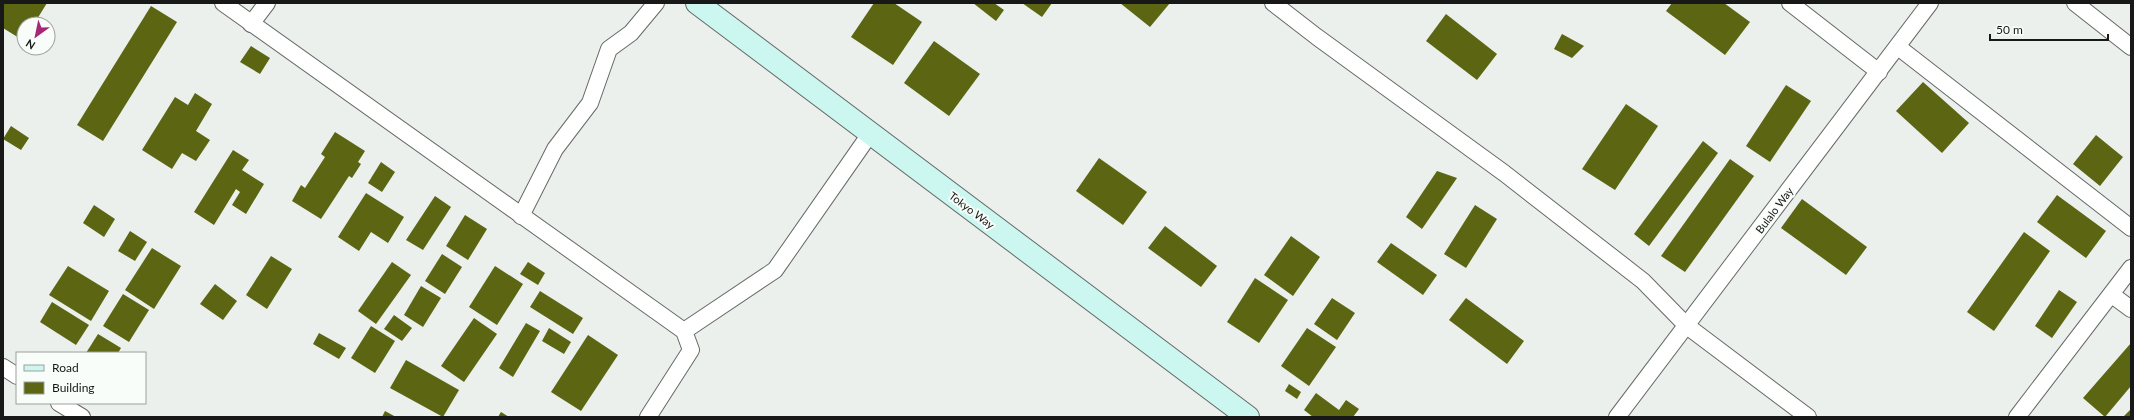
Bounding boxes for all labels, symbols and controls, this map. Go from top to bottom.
north arrow [16,16,56,56]
scale bar [1990,16,2108,42]
text: 50 m [1996,22,2023,37]
text: N [23,37,37,53]
street label: Bulalo Way [1752,184,1796,236]
street label: Tokyo Way [947,189,997,231]
legend [16,352,146,404]
text: Road [52,360,79,375]
text: Building [52,380,95,395]

